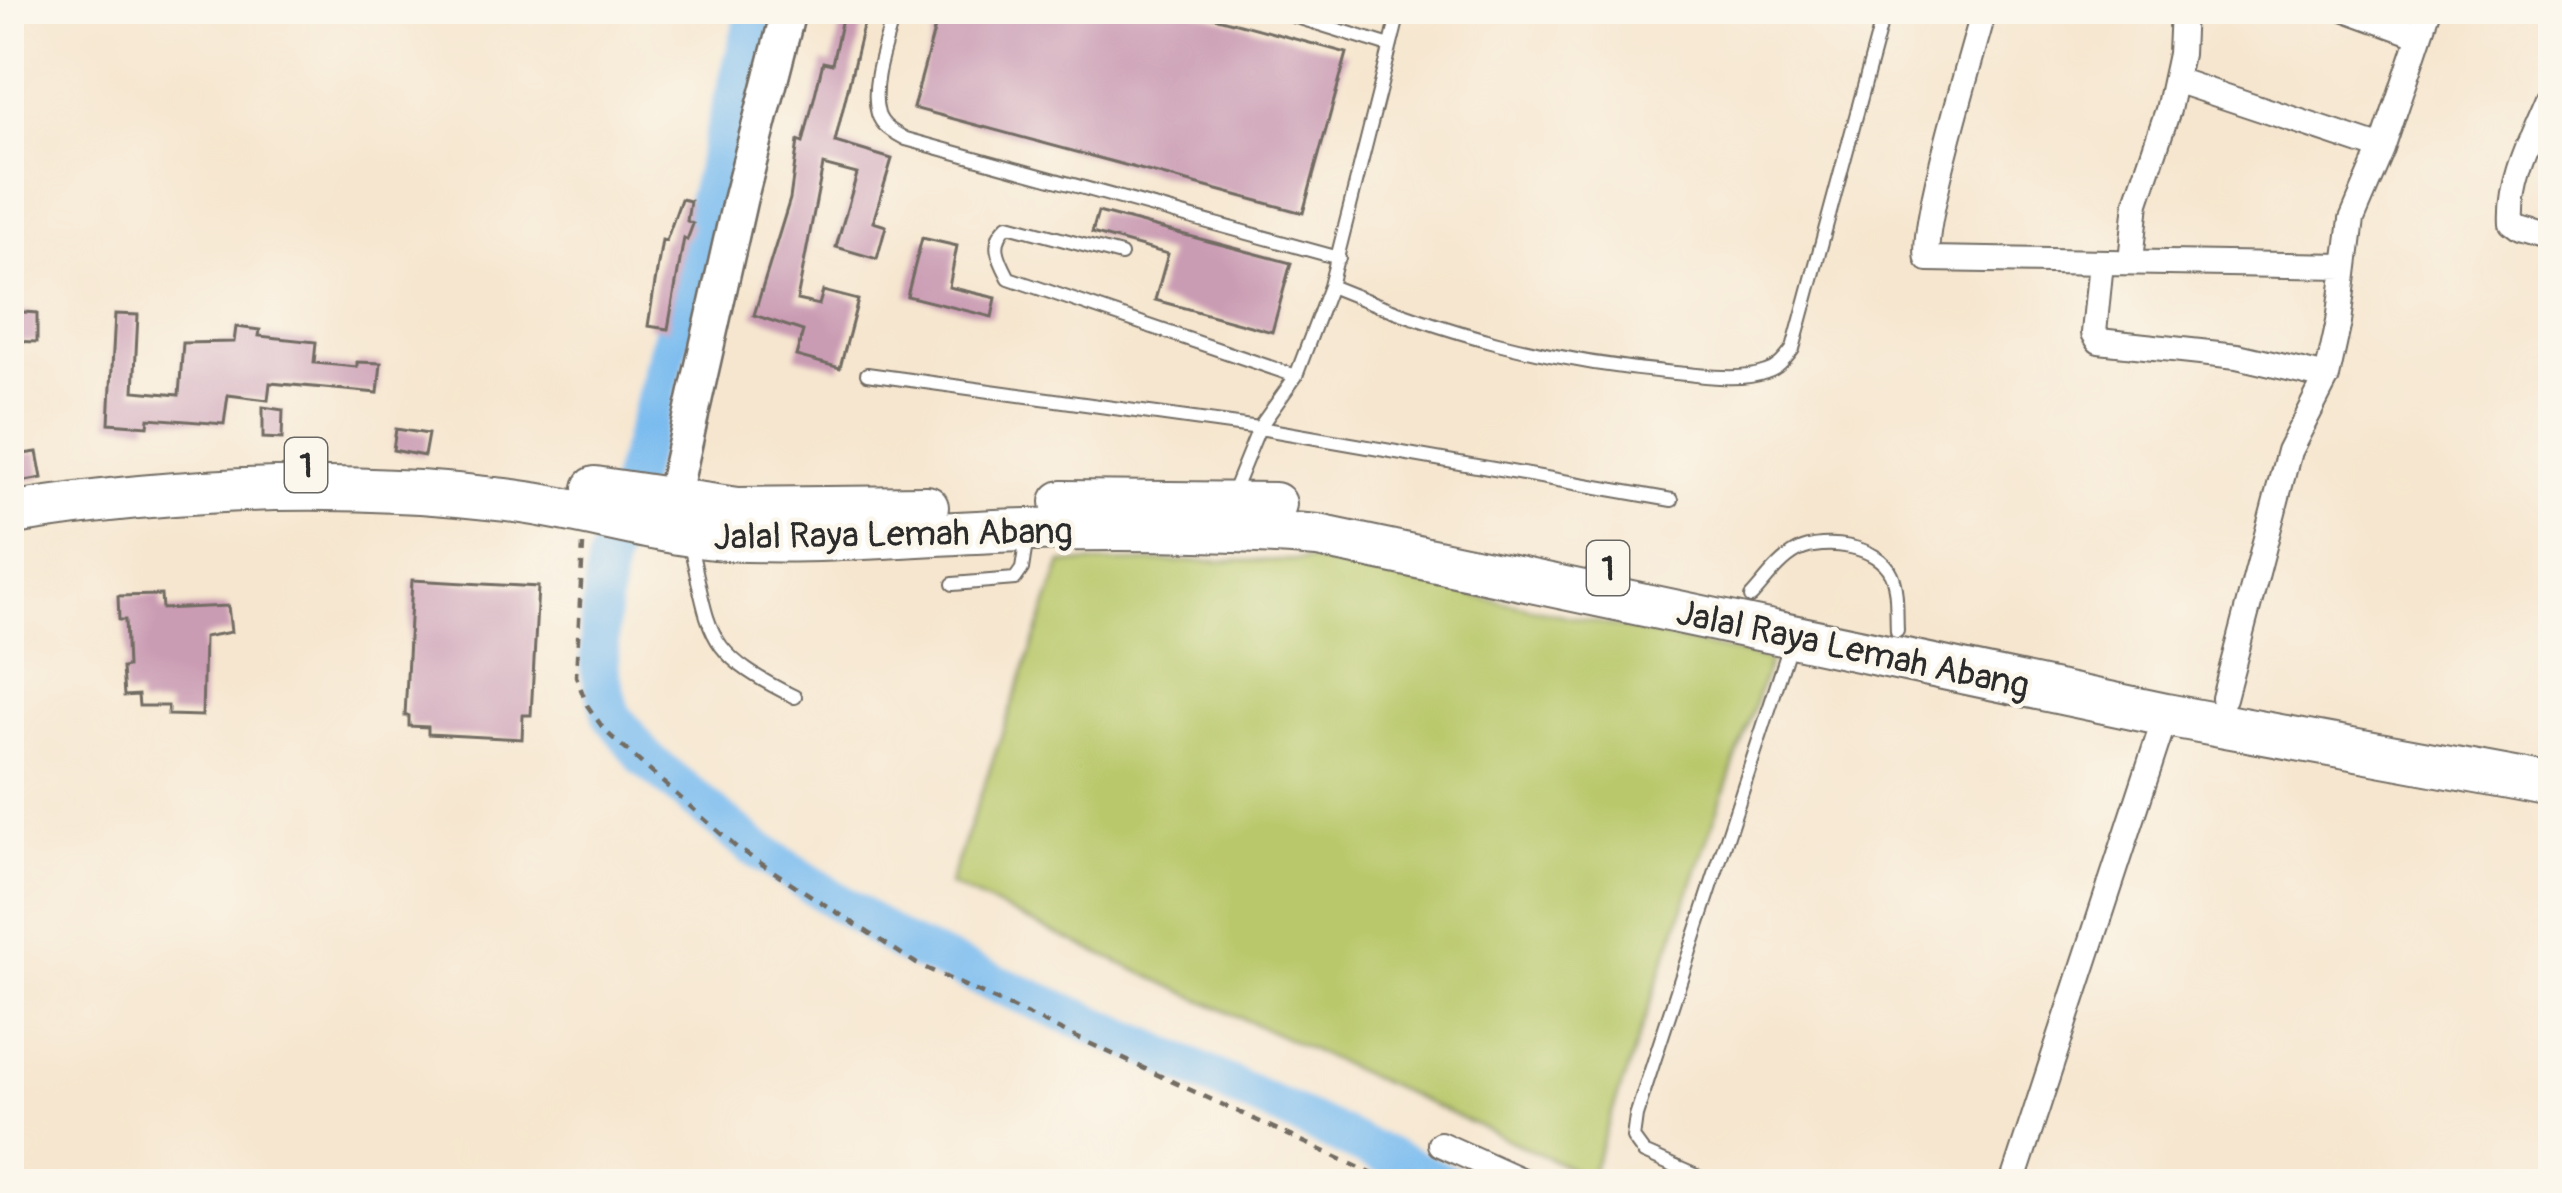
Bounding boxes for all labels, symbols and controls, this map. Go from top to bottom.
road number: 1 [285,438,327,492]
street label: Jalal Raya Lemah Abang [713,509,1073,560]
road number: 1 [1587,541,1629,595]
street label: Jalal Raya Lemah Abang [1672,590,2033,709]

